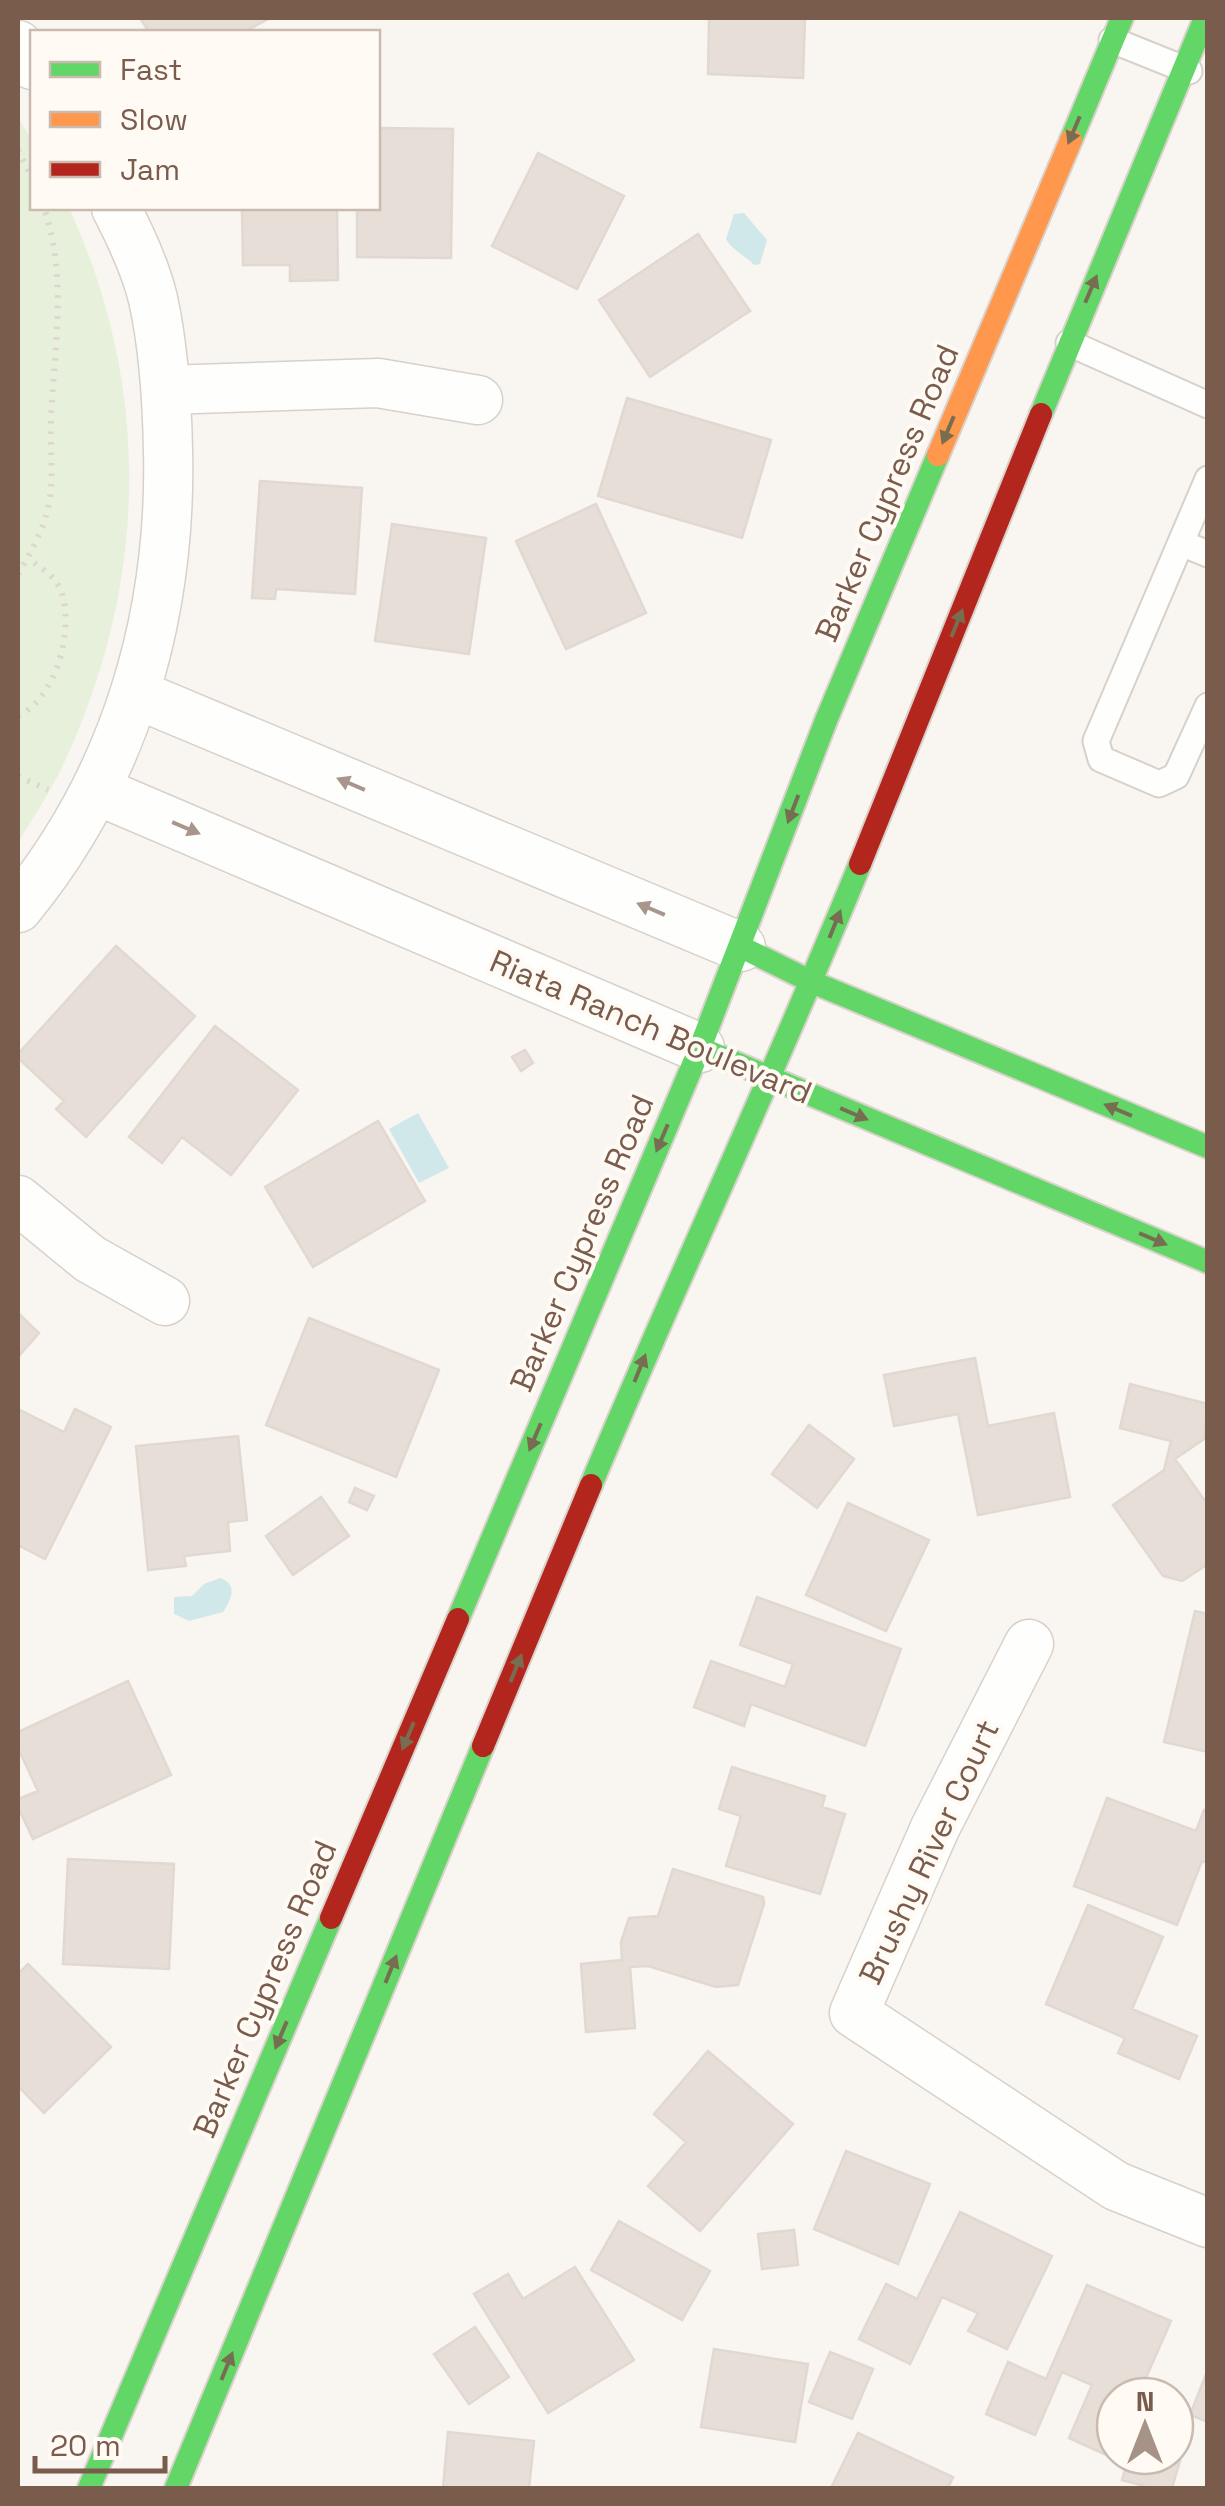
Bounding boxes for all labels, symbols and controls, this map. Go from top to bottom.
legend [30,30,380,210]
text: Fast [120,50,182,89]
text: Slow [120,100,188,139]
one-way arrow [1066,115,1082,145]
text: Jam [120,150,180,189]
one-way arrow [1084,274,1100,304]
street label: Barker Cypress Road [806,338,968,648]
one-way arrow [940,415,956,445]
one-way arrow [949,608,965,638]
one-way arrow [337,776,366,792]
one-way arrow [785,794,800,824]
one-way arrow [171,820,201,836]
one-way arrow [636,901,666,917]
one-way arrow [828,909,844,939]
street label: Riata Ranch Boulevard [484,941,818,1113]
street label: Barker Cypress Road [501,1088,663,1398]
one-way arrow [1102,1101,1132,1117]
one-way arrow [839,1106,868,1122]
one-way arrow [653,1123,669,1153]
one-way arrow [1138,1232,1168,1248]
one-way arrow [632,1353,648,1383]
one-way arrow [526,1422,542,1452]
one-way arrow [508,1653,524,1683]
street label: Brushy River Court [850,1713,1008,1991]
one-way arrow [400,1721,416,1751]
street label: Barker Cypress Road [184,1834,346,2144]
one-way arrow [384,1954,400,1984]
one-way arrow [273,2020,289,2050]
one-way arrow [219,2351,235,2381]
north arrow [1095,2376,1195,2476]
text: N [1136,2383,1154,2419]
scale bar [35,2411,165,2473]
text: 20 m [50,2426,121,2465]

